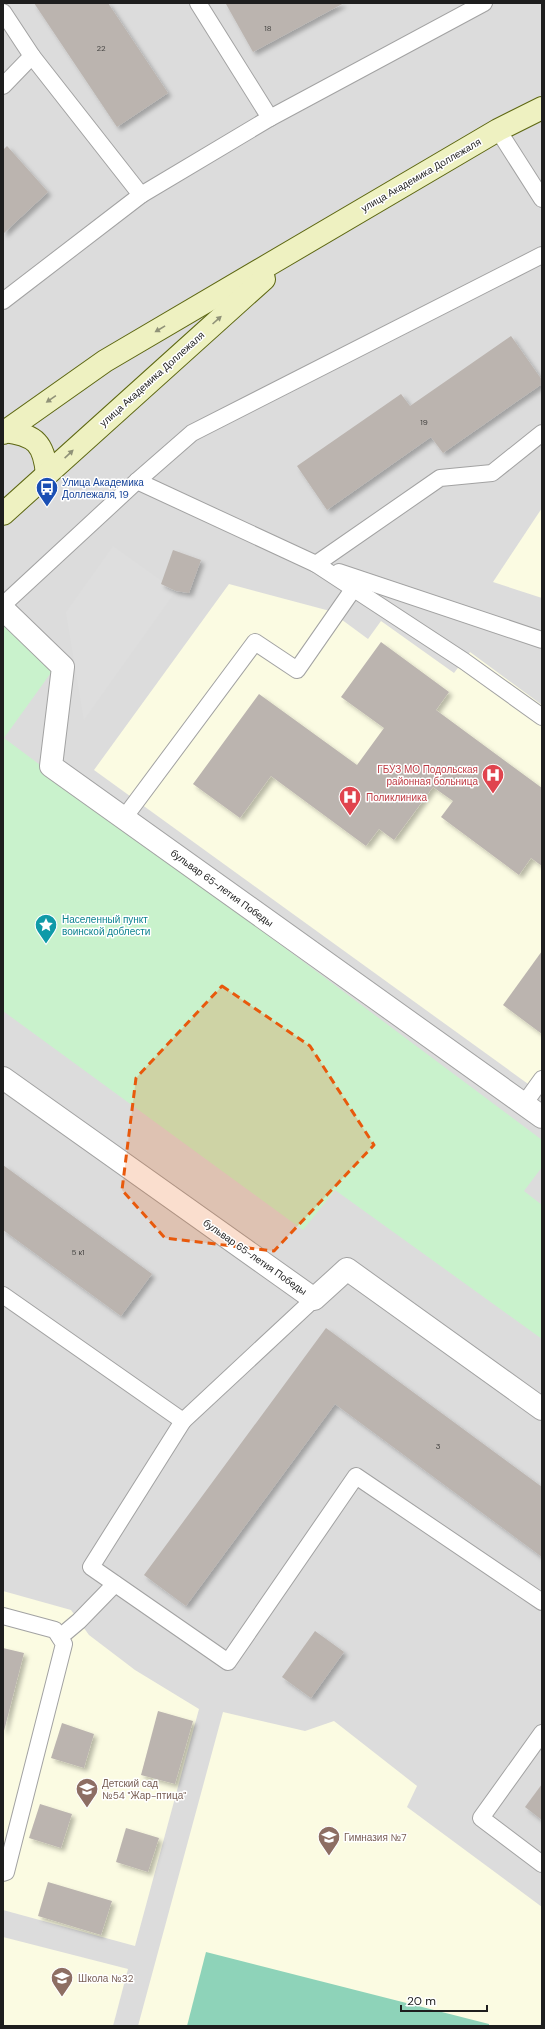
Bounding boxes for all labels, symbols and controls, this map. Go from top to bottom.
house number: 18 [264,23,272,33]
house number: 22 [96,43,106,53]
street label: улица Академика Доллежаля [359,135,483,215]
one-way arrow [213,316,222,325]
one-way arrow [154,325,166,332]
street label: улица Академика Доллежаля [97,329,207,429]
one-way arrow [46,395,56,403]
house number: 19 [420,417,428,427]
one-way arrow [64,450,74,459]
bus stop icon: Улица Академика Доллежаля, 19 [34,475,60,508]
place label: Улица Академика Доллежаля, 19 [62,476,144,501]
hospital icon: ГБУЗ МО Подольская районная больница [480,762,506,795]
place label: ГБУЗ МО Подольская районная больница [377,763,478,788]
hospital icon: Поликлиника [337,784,363,817]
place label: Поликлиника [366,791,428,804]
street label: бульвар 65-летия Победы [168,846,276,930]
place icon: Населенный пункт воинской доблести [33,912,59,945]
place label: Населенный пункт воинской доблести [62,913,150,938]
street label: бульвар 65-летия Победы [201,1216,309,1298]
house number: 5 к1 [71,1247,85,1257]
house number: 3 [436,1441,441,1451]
school or university icon: Детский сад №54 "Жар-птица" [74,1776,100,1809]
place label: Детский сад №54 "Жар-птица" [102,1777,186,1802]
school or university icon: Гимназия №7 [316,1824,342,1857]
place label: Гимназия №7 [344,1831,407,1844]
school or university icon: Школа №32 [49,1965,75,1998]
place label: Школа №32 [78,1972,134,1985]
scale bar [401,1987,487,2013]
text: 20 m [407,1993,436,2009]

